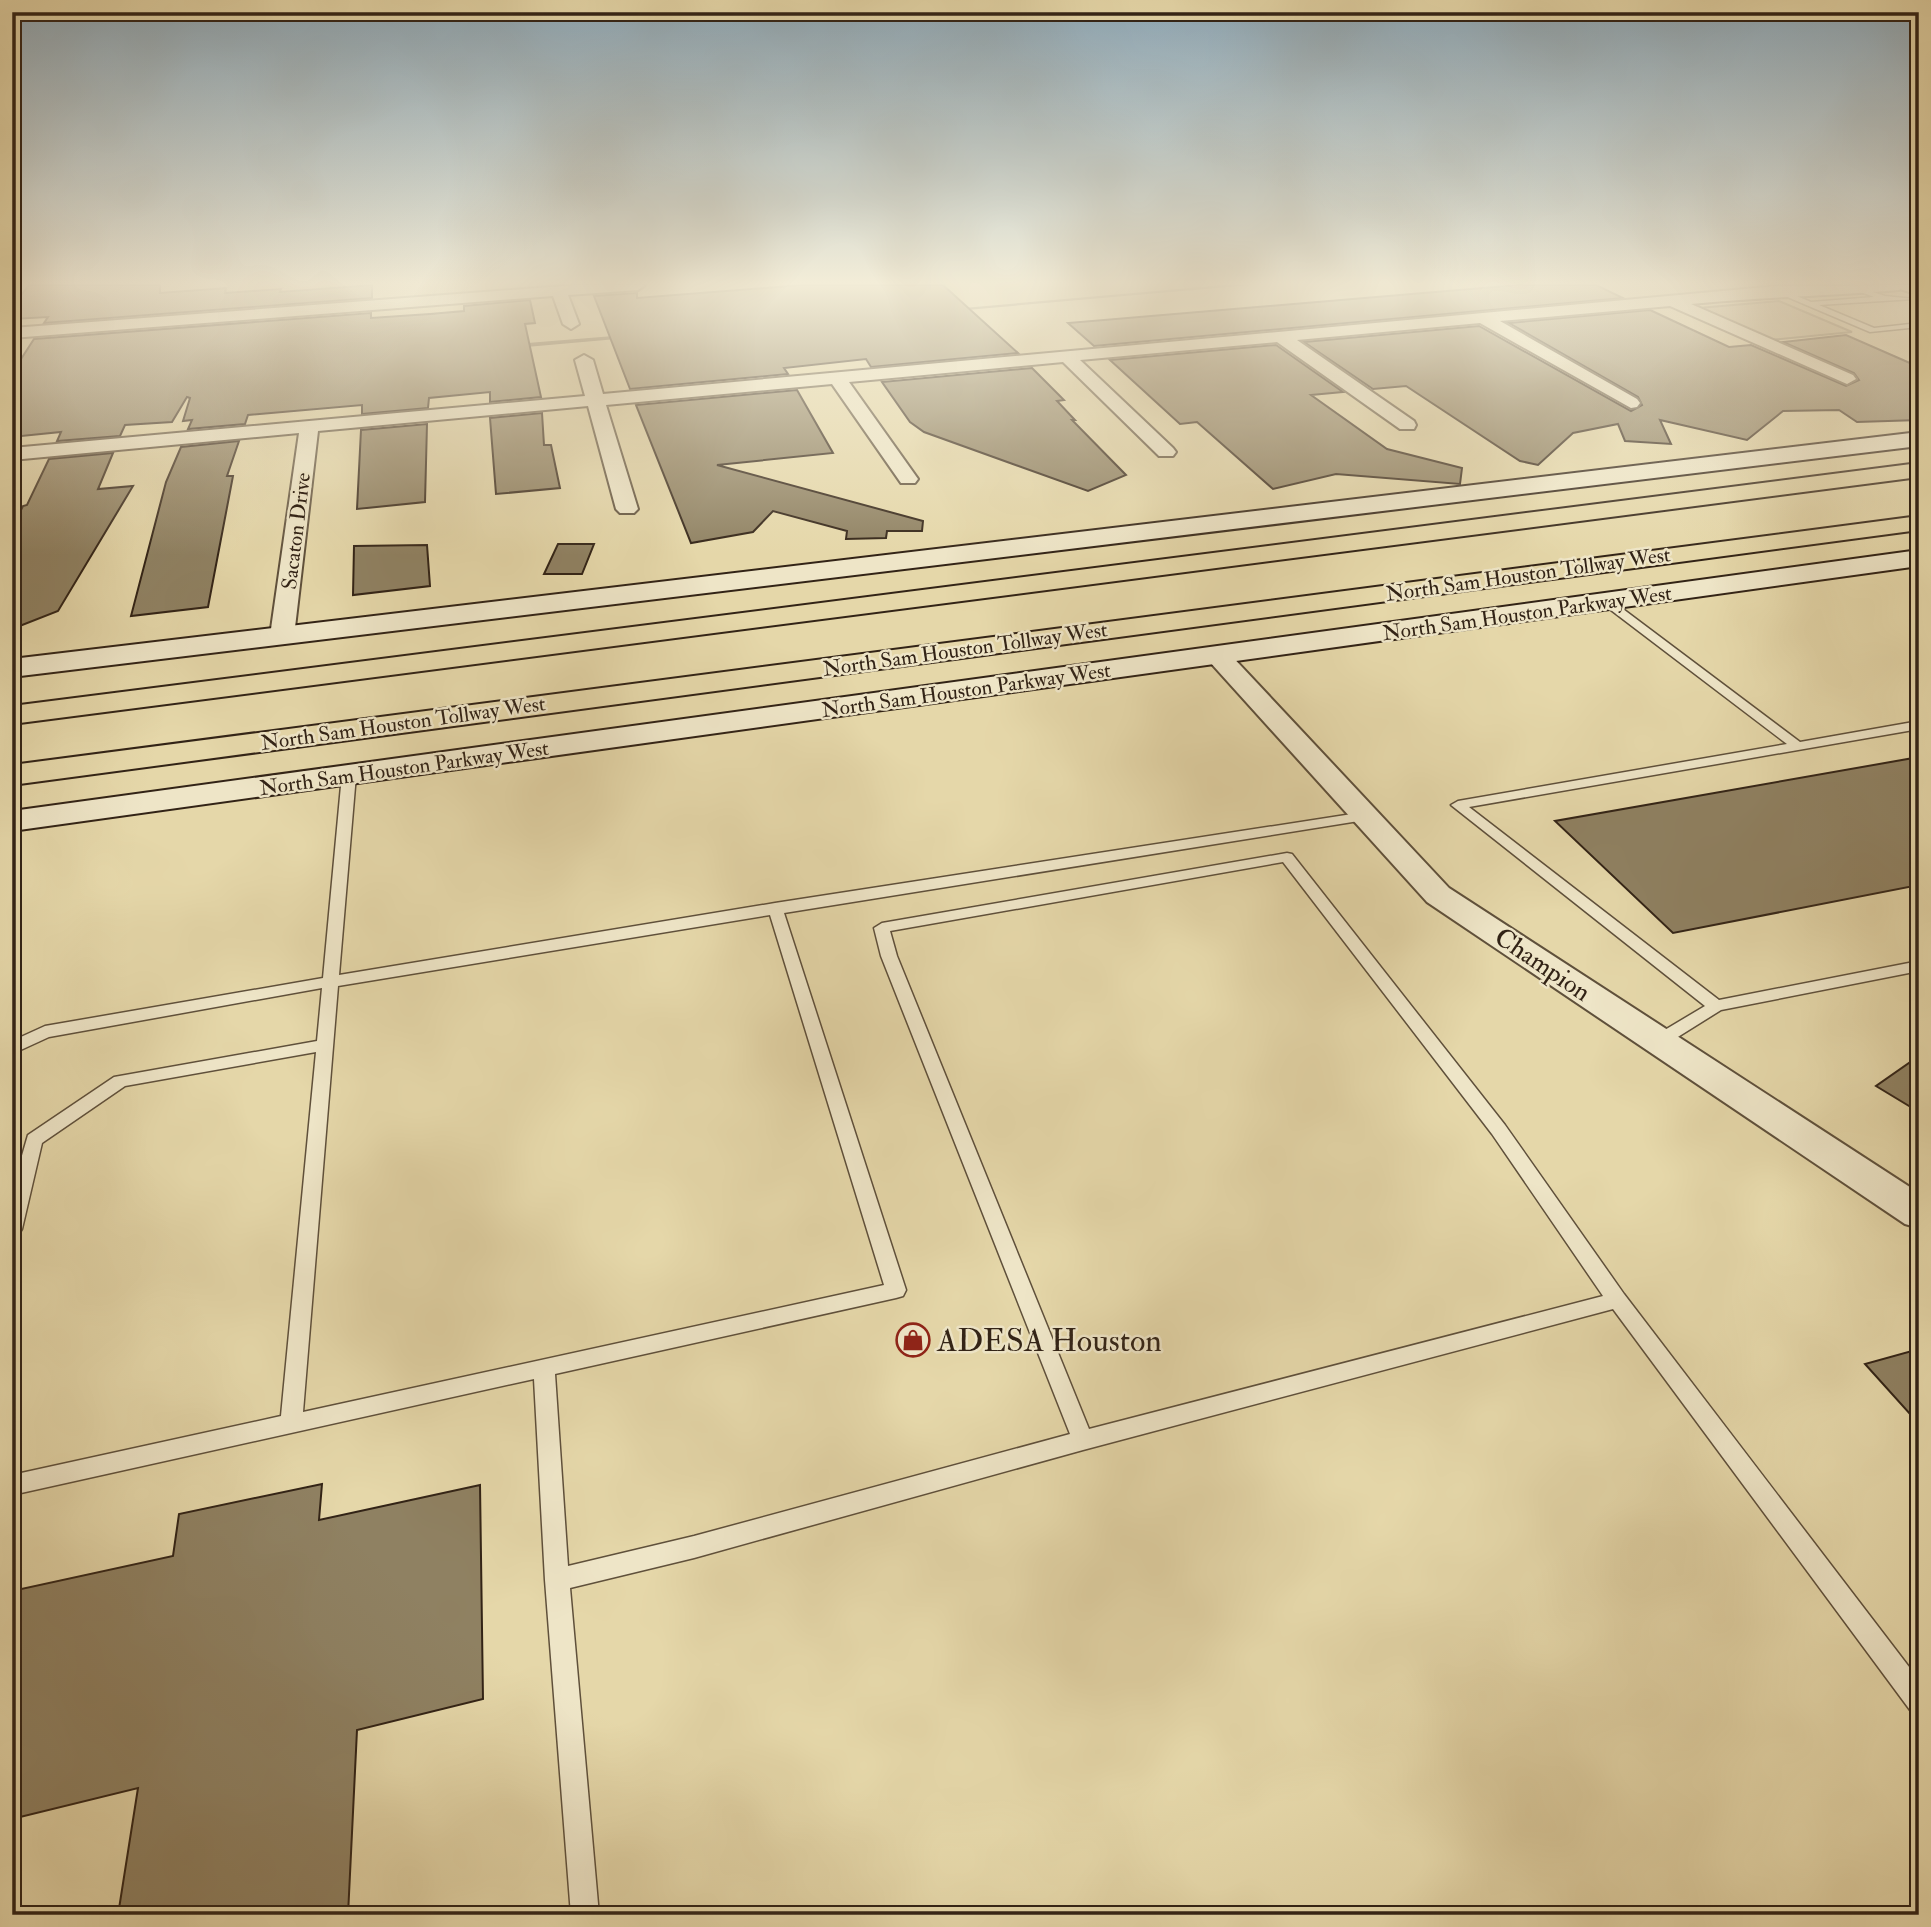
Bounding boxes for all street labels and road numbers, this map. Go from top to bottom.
street label: Sacaton Drive [276,471,317,591]
street label: North Sam Houston Tollway West [1384,541,1672,608]
street label: North Sam Houston Parkway West [1381,580,1674,647]
street label: North Sam Houston Tollway West [821,616,1109,683]
street label: North Sam Houston Parkway West [820,657,1113,724]
street label: North Sam Houston Tollway West [259,690,547,757]
street label: North Sam Houston Parkway West [258,735,551,802]
street label: Champion [1488,921,1597,1009]

